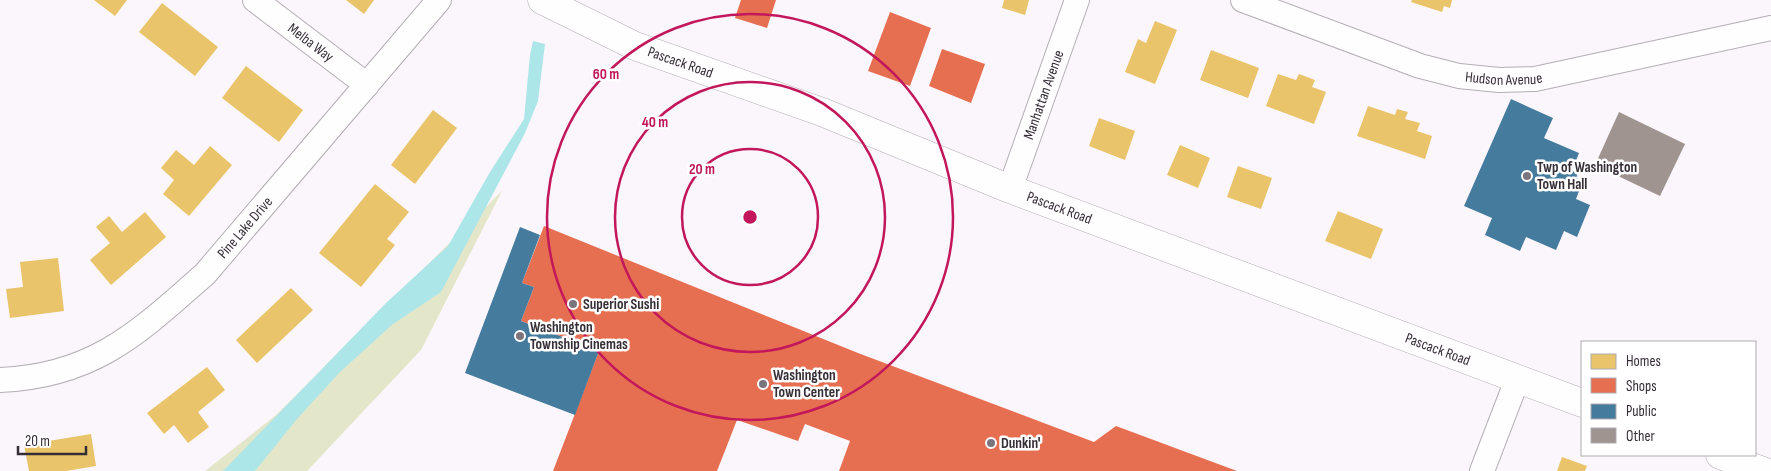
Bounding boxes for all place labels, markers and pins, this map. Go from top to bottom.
place label: Twp of Washington Town Hall [1537,158,1637,194]
marker: Twp of Washington Town Hall [1521,170,1533,182]
centre of rings [741,208,759,226]
place label: Superior Sushi [583,295,659,314]
marker: Superior Sushi [567,298,579,310]
place label: Washington Township Cinemas [530,318,628,354]
marker: Washington Township Cinemas [514,330,526,342]
place label: Washington Town Center [773,366,840,402]
marker: Washington Town Center [757,378,769,390]
place label: Dunkin' [1001,434,1041,453]
marker: Dunkin' [985,437,997,449]

